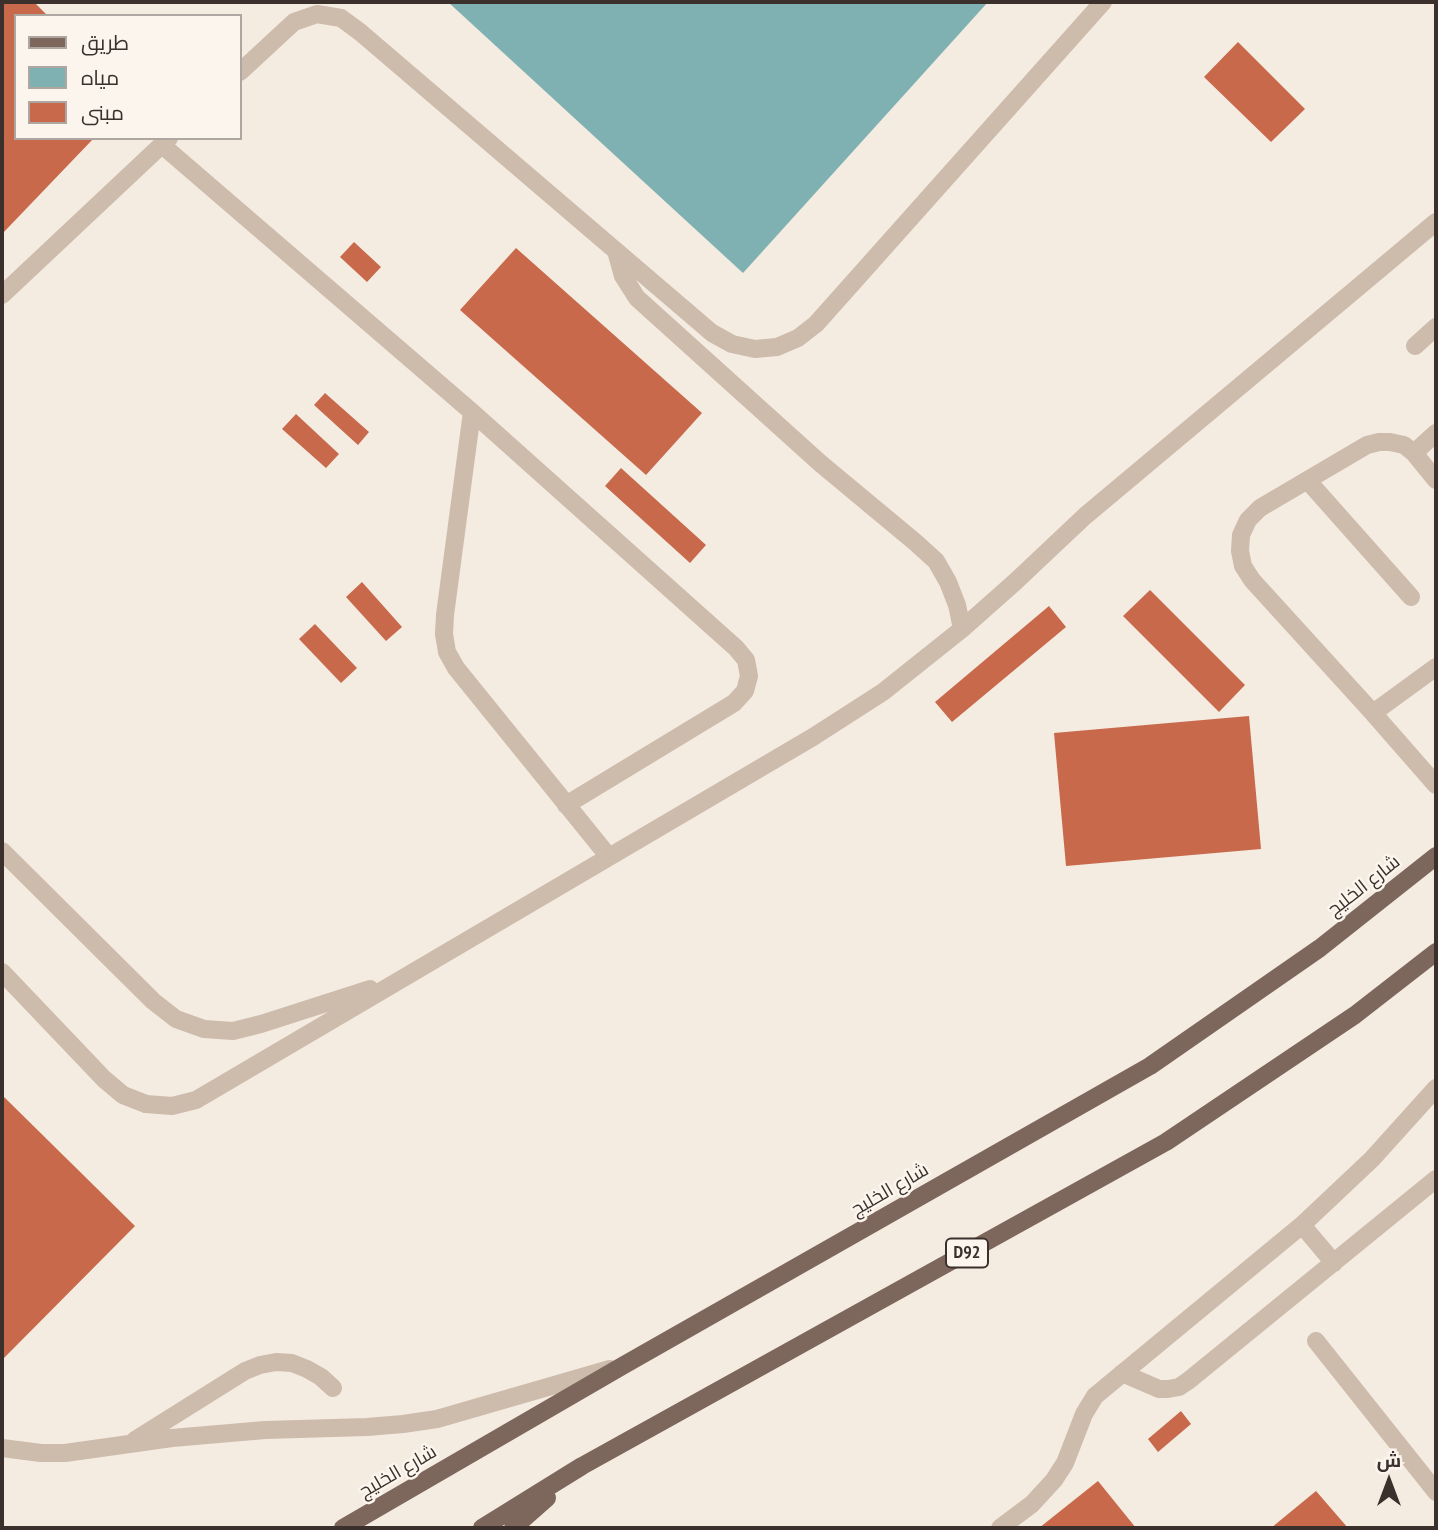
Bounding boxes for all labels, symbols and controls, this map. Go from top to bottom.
legend [14,14,242,140]
text: طريق [81,29,129,56]
text: مياه [81,64,119,91]
text: مبنى [81,99,124,126]
street label: شارع الخليج [1323,851,1405,921]
street label: شارع الخليج [847,1159,933,1221]
road number: D92 [946,1238,988,1268]
street label: شارع الخليج [355,1441,441,1503]
north arrow [1354,1446,1424,1516]
text: ش [1377,1448,1401,1472]

